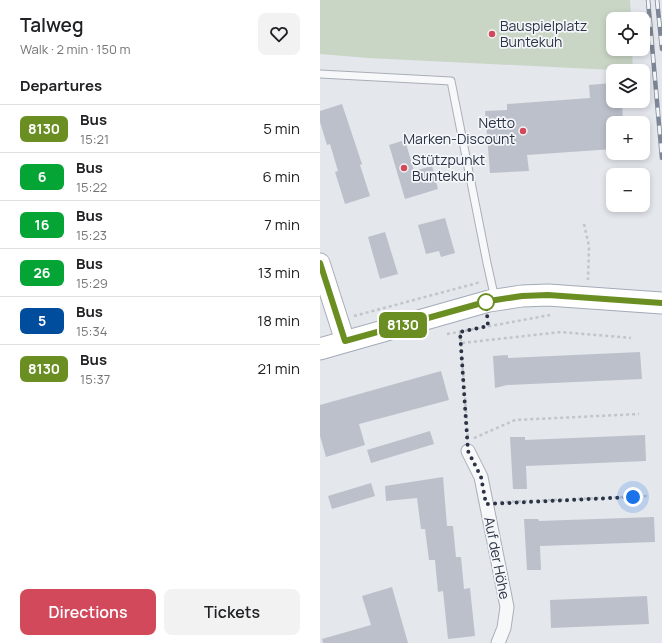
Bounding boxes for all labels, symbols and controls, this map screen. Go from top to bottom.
text: Talweg [20,12,84,38]
map controls [606,12,650,212]
button: locate [606,12,650,56]
button: heart [258,13,300,55]
place label: Bauspielplatz Buntekuh [500,16,587,51]
marker: Bauspielplatz Buntekuh [487,29,497,39]
text: Walk · 2 min · 150 m [20,40,131,58]
button: layers [606,64,650,108]
text: Departures [20,75,102,96]
text: Bus [80,109,107,130]
place label: Netto Marken-Discount [403,113,515,148]
button: + [606,116,650,160]
text: 5 min [263,118,300,139]
text: 8130 [28,119,60,138]
marker: Netto Marken-Discount [518,126,528,136]
text: 15:21 [80,130,109,148]
place label: Stützpunkt Buntekuh [412,150,485,185]
text: Bus [76,157,103,178]
marker: Stützpunkt Buntekuh [399,163,409,173]
text: 6 min [263,166,300,187]
text: 6 [38,167,46,186]
button: − [606,168,650,212]
text: 15:22 [76,178,107,196]
text: Bus [76,205,103,226]
text: 7 min [264,214,300,235]
text: 16 [35,215,49,234]
text: 15:23 [76,226,107,244]
text: Bus [76,253,103,274]
text: 13 min [258,262,300,283]
text: 26 [33,263,51,282]
text: 15:29 [76,274,108,292]
unlabelled marker [477,293,495,311]
text: Bus [76,301,103,322]
text: 18 min [257,310,300,331]
text: 5 [38,311,46,330]
line badge: 8130 [375,312,431,338]
text: 8130 [387,315,419,334]
text: 15:34 [76,322,107,340]
text: Bus [80,349,107,370]
text: 21 min [257,358,300,379]
text: 8130 [28,359,60,378]
text: 15:37 [80,370,110,388]
your location [623,487,643,507]
street label: Auf der Höhe [480,515,515,601]
button: Directions [20,589,156,635]
button: Tickets [164,589,300,635]

